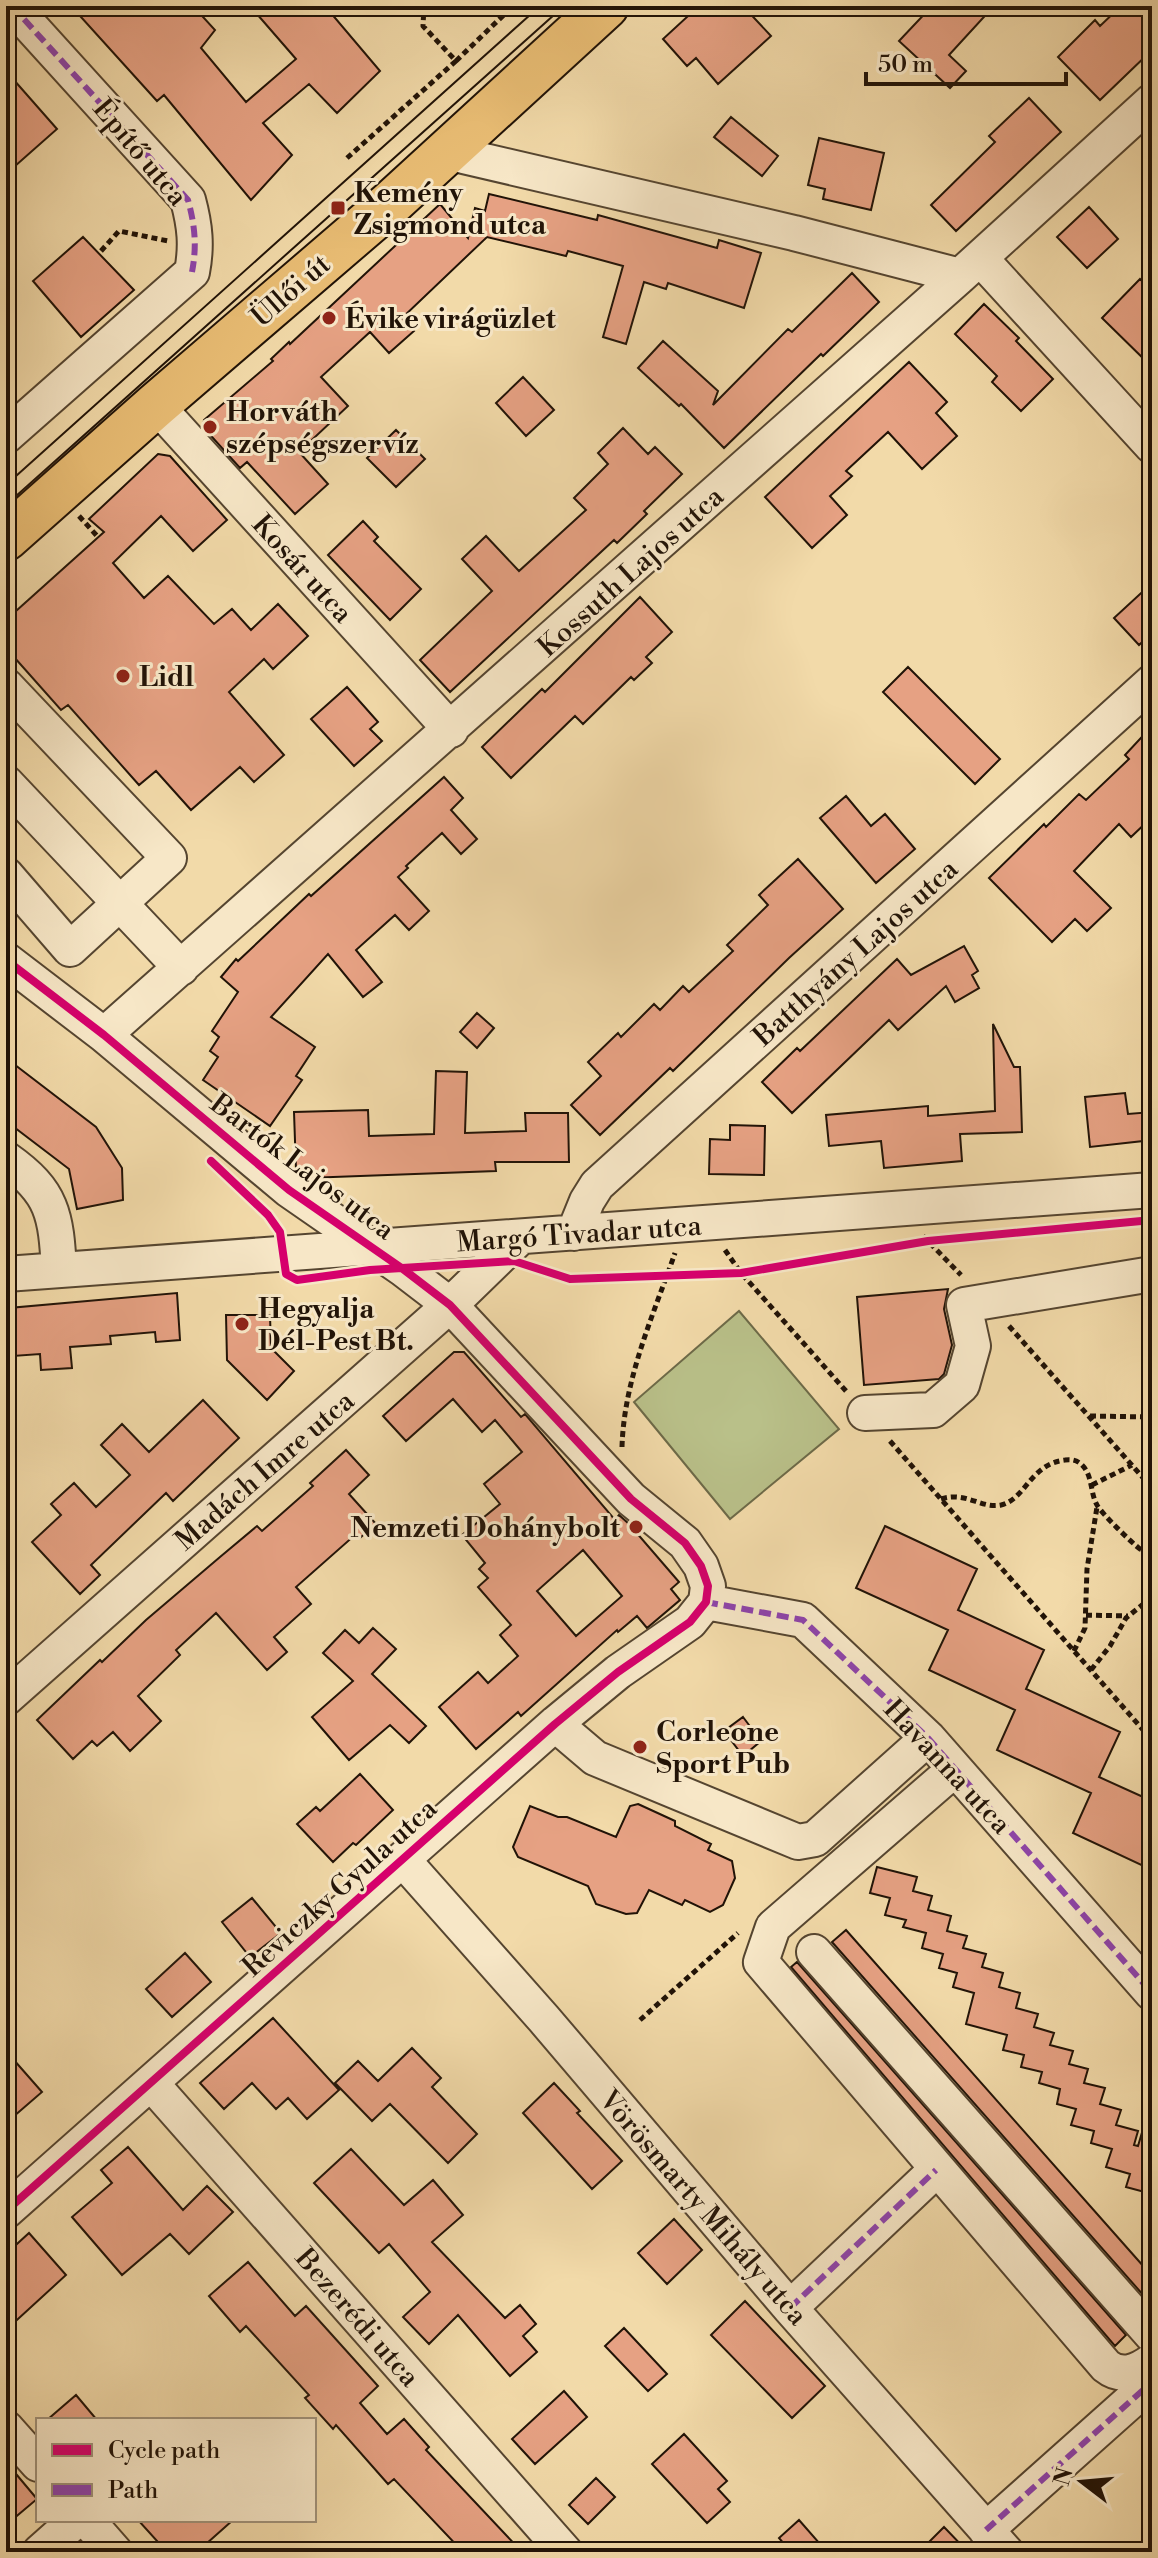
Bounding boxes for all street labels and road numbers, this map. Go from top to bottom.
street label: Építő utca [85,91,197,214]
street label: Üllői út [243,246,338,335]
street label: Kossuth Lajos utca [531,479,732,665]
street label: Kosár utca [244,507,360,631]
street label: Batthyány Lajos utca [746,851,966,1055]
street label: Bartók Lajos utca [202,1086,402,1248]
street label: Margó Tivadar utca [456,1208,704,1261]
street label: Madách Imre utca [168,1383,362,1559]
street label: Havanna utca [876,1692,1019,1842]
street label: Reviczky Gyula utca [235,1791,445,1985]
street label: Vörösmarty Mihály utca [590,2082,815,2333]
street label: Bezerédi utca [287,2241,427,2395]

